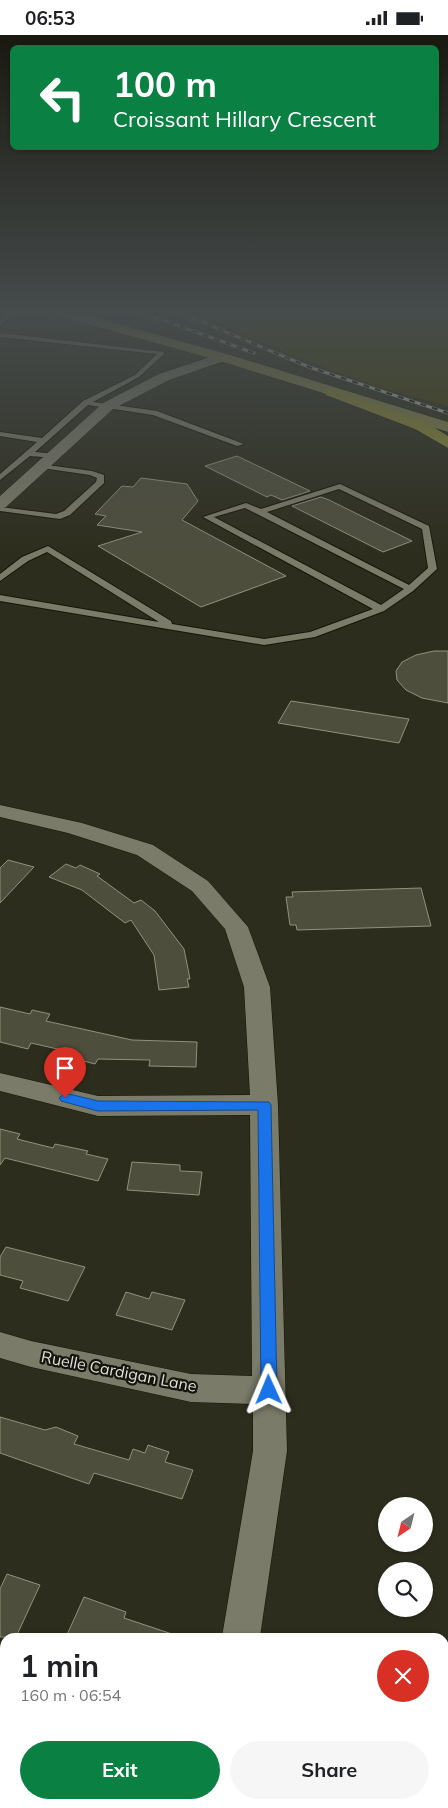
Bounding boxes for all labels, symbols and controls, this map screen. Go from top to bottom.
text: 06:53 [25,6,75,30]
text: 100 m [113,62,217,106]
icon: left [30,65,95,130]
text: Croissant Hillary Crescent [113,105,376,133]
pin [44,1047,86,1098]
icon: arrive [51,1054,79,1082]
street label: Ruelle Cardigan Lane [39,1346,199,1396]
position arrow [242,1363,294,1415]
north arrow [378,1497,432,1553]
map controls [378,1497,433,1617]
button: search [378,1562,433,1617]
text: 1 min [20,1647,99,1685]
button: close [377,1650,429,1702]
text: 160 m · 06:54 [20,1685,121,1705]
button: Exit [20,1741,220,1799]
button: Share [230,1741,429,1799]

